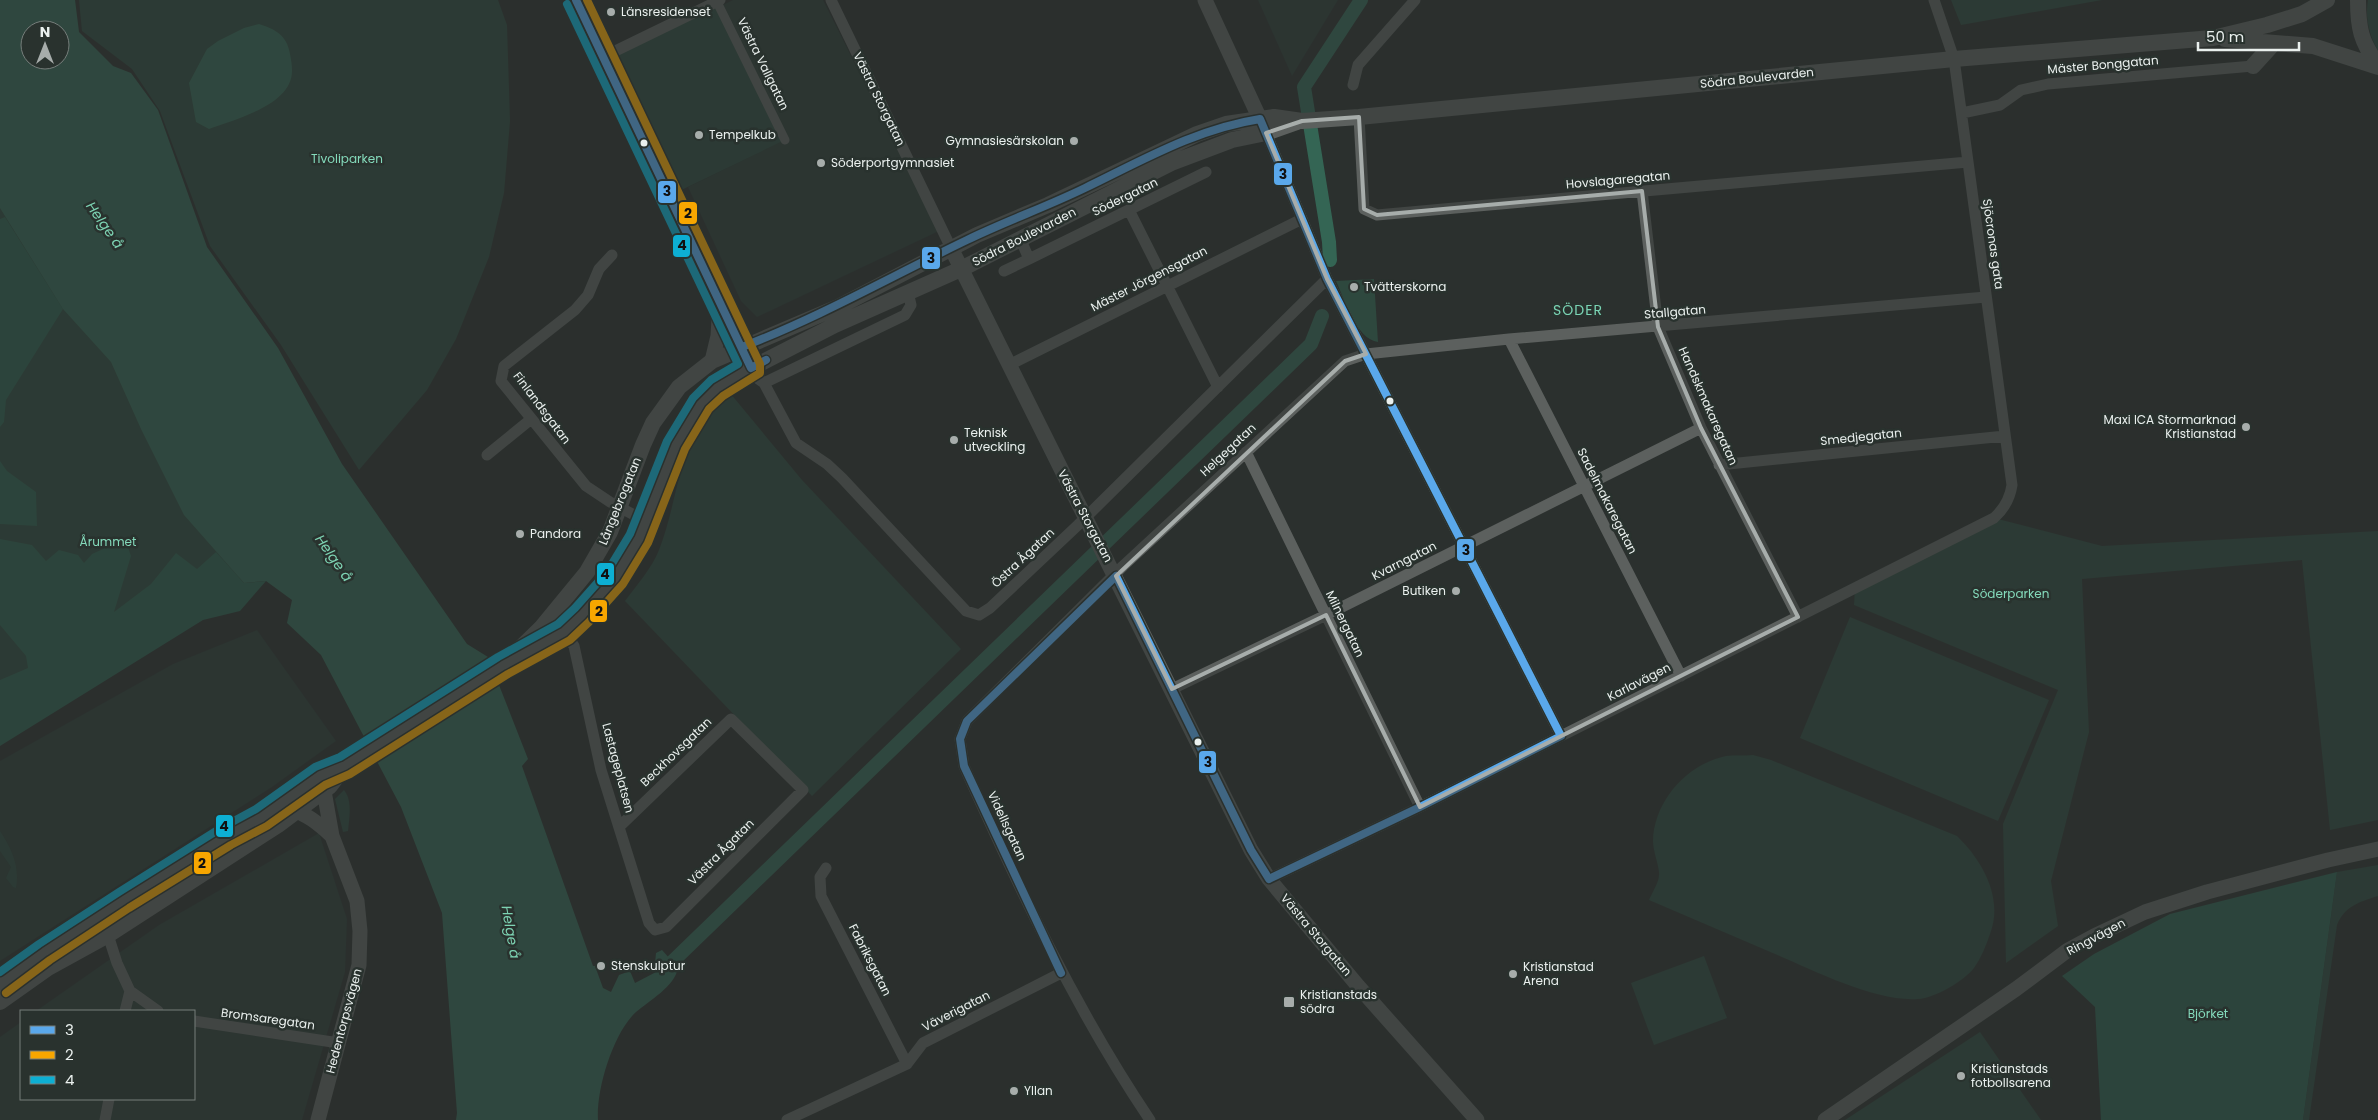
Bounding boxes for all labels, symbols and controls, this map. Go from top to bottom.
place label: Länsresidenset [621,3,711,20]
marker: Länsresidenset [605,6,617,18]
street label: Västra Vallgatan [734,15,793,113]
north arrow [20,20,70,70]
scale bar [2198,20,2299,52]
text: N [40,22,50,42]
text: 50 m [2206,26,2244,47]
street label: Västra Storgatan [849,49,910,149]
street label: Mäster Bonggatan [2047,51,2159,78]
street label: Södra Boulevarden [1699,63,1815,92]
place label: Tempelkub [709,126,776,143]
marker: Tempelkub [693,129,705,141]
place label: Gymnasiesärskolan [945,132,1064,149]
marker: Gymnasiesärskolan [1068,135,1080,147]
unlabelled marker [639,138,649,148]
park label: Tivoliparken [311,150,383,167]
place label: Söderportgymnasiet [831,154,954,171]
marker: Söderportgymnasiet [815,157,827,169]
line badge: 3 [1273,162,1293,186]
text: 3 [1279,164,1287,184]
street label: Hovslagaregatan [1565,166,1671,193]
street label: Södergatan [1089,173,1160,220]
line badge: 3 [657,180,677,204]
text: 3 [663,181,671,201]
water label: Helge å [81,197,129,253]
street label: Sjöcronas gata [1979,198,2008,290]
line badge: 2 [678,201,698,225]
text: 2 [684,203,692,223]
street label: Södra Boulevarden [969,203,1079,270]
line badge: 4 [672,234,691,258]
text: 4 [677,235,687,255]
street label: Mäster Jörgensgatan [1088,242,1210,315]
line badge: 3 [921,246,941,270]
text: 3 [927,248,935,268]
place label: Tvätterskorna [1364,278,1446,295]
marker: Tvätterskorna [1348,281,1360,293]
district label: SÖDER [1553,300,1603,320]
street label: Stallgatan [1643,300,1706,323]
street label: Handskmakaregatan [1675,344,1742,468]
street label: Finlandsgatan [510,368,575,447]
unlabelled marker [1385,396,1395,406]
place label: Maxi ICA Stormarknad Kristianstad [2104,411,2236,442]
street label: Helgegatan [1196,419,1259,480]
marker: Maxi ICA Stormarknad Kristianstad [2240,421,2252,433]
place label: Teknisk utveckling [964,424,1025,455]
street label: Smedjegatan [1819,424,1902,449]
marker: Teknisk utveckling [948,434,960,446]
street label: Sadelmakaregatan [1573,445,1642,557]
street label: Långebrogatan [594,454,645,547]
street label: Västra Storgatan [1054,466,1117,565]
street label: Östra Ågatan [987,524,1058,591]
place label: Pandora [530,525,581,542]
marker: Pandora [514,528,526,540]
water label: Helge å [310,530,358,586]
park label: Årummet [80,533,136,550]
street label: Kvarngatan [1368,537,1439,584]
line badge: 3 [1456,538,1475,562]
text: 3 [1462,540,1470,560]
line badge: 4 [596,562,615,586]
text: 4 [600,564,610,584]
place label: Butiken [1402,582,1446,599]
marker: Butiken [1450,585,1462,597]
park label: Söderparken [1973,585,2049,602]
street label: Milnergatan [1322,588,1369,660]
line badge: 2 [589,599,608,623]
text: 2 [595,601,603,621]
street label: Karlavägen [1604,658,1673,705]
street label: Beckhovsgatan [636,713,715,790]
street label: Lastageplatsen [598,721,639,815]
unlabelled marker [1193,737,1203,747]
line badge: 3 [1198,750,1217,774]
text: 3 [1204,752,1212,772]
street label: Videllsgatan [984,788,1031,863]
line badge: 4 [215,814,234,838]
street label: Västra Ågatan [684,815,757,888]
text: 4 [219,816,229,836]
line badge: 2 [193,851,212,875]
text: 2 [198,853,206,873]
street label: Västra Storgatan [1277,890,1356,979]
water label: Helge å [497,904,526,961]
street label: Ringvägen [2063,914,2128,959]
street label: Fabriksgatan [845,921,896,999]
place label: Stenskulptur [611,957,686,974]
place label: Kristianstad Arena [1523,958,1594,989]
marker: Stenskulptur [595,960,607,972]
street label: Hedentorpsvägen [321,967,366,1075]
marker: Kristianstad Arena [1507,968,1519,980]
street label: Väverigatan [919,986,993,1035]
place label: Kristianstads södra [1300,986,1377,1017]
marker: Kristianstads södra [1282,995,1296,1009]
street label: Bromsaregatan [220,1004,316,1034]
park label: Björket [2188,1005,2228,1022]
legend [20,1010,195,1100]
text: 3 [65,1019,74,1040]
text: 2 [65,1044,74,1065]
place label: Kristianstads fotbollsarena [1971,1060,2051,1091]
text: 4 [65,1069,74,1090]
marker: Kristianstads fotbollsarena [1955,1070,1967,1082]
place label: Yllan [1024,1082,1053,1099]
marker: Yllan [1008,1085,1020,1097]

